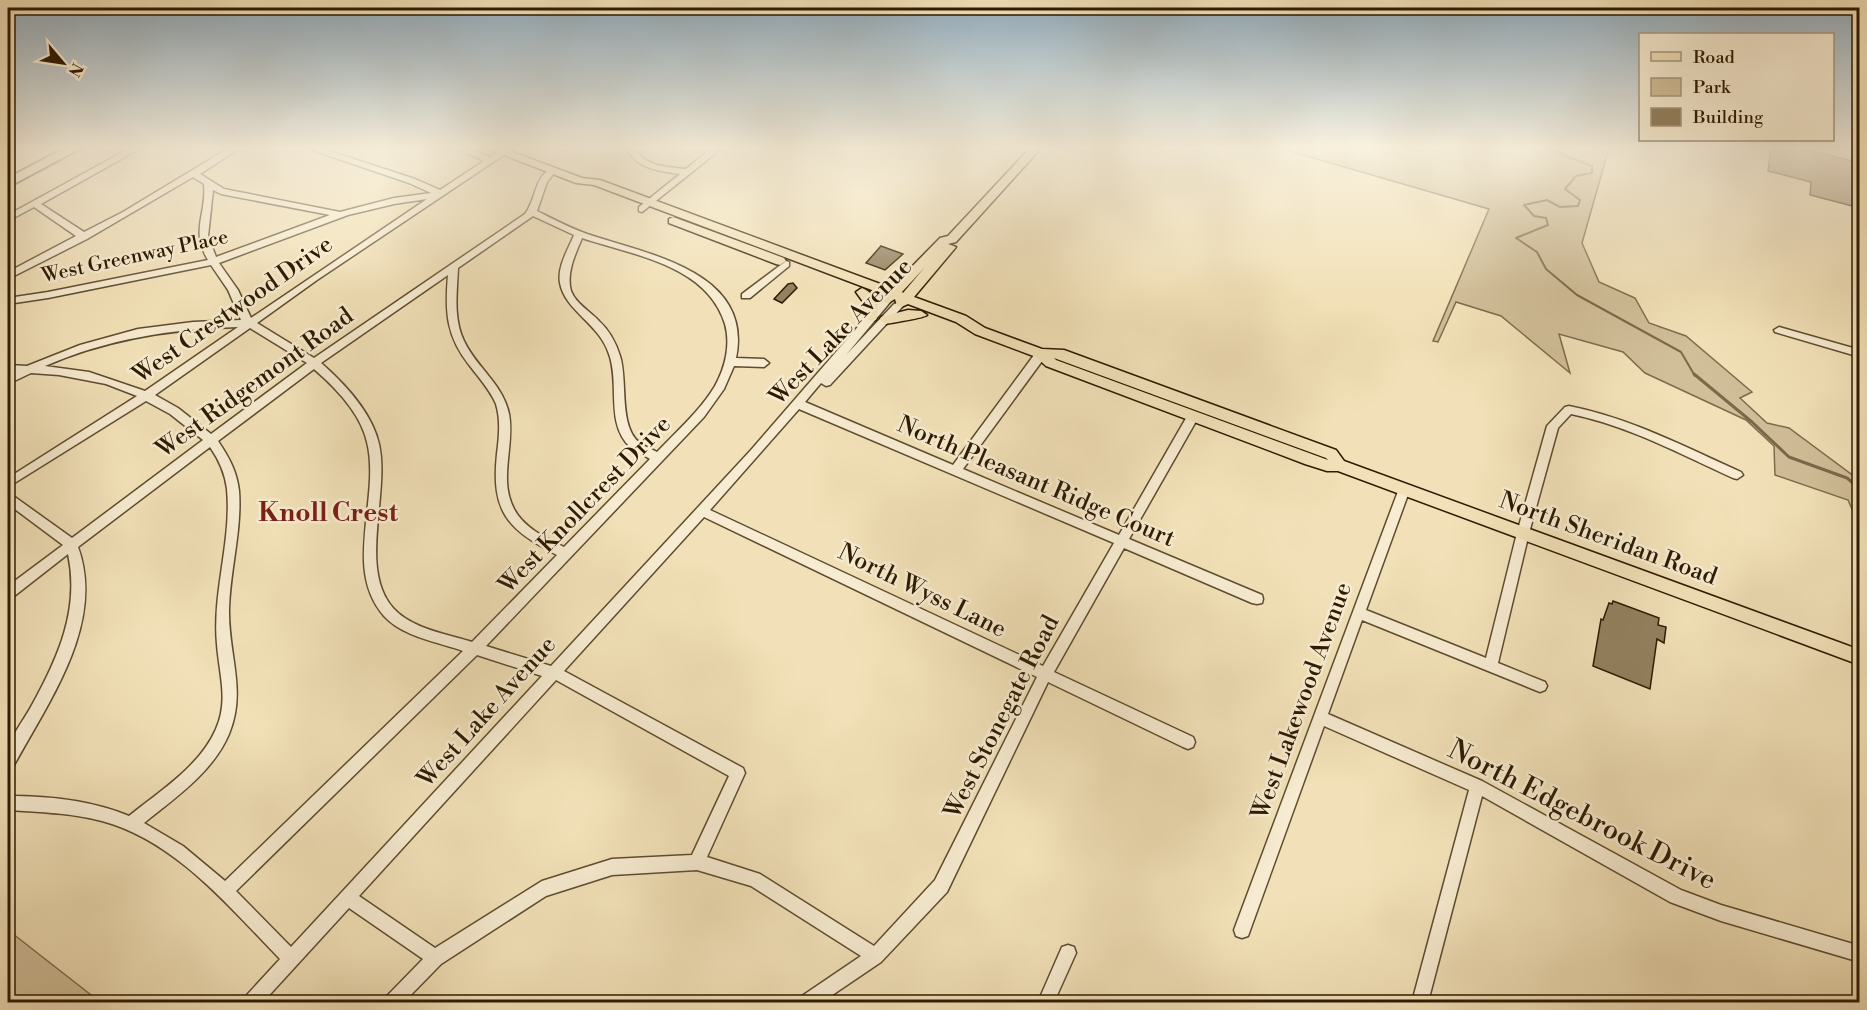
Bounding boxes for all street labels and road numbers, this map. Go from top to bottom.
street label: West Greenway Place [38,225,231,289]
street label: West Crestwood Drive [126,230,339,391]
street label: West Lake Avenue [762,252,919,413]
street label: West Ridgemont Road [150,301,360,465]
street label: West Knollcrest Drive [492,410,678,601]
street label: North Pleasant Ridge Court [893,410,1180,554]
street label: North Sheridan Road [1495,486,1721,593]
street label: North Wyss Lane [833,537,1011,645]
street label: West Lakewood Avenue [1245,578,1359,824]
street label: West Stonegate Road [937,610,1066,824]
street label: West Lake Avenue [411,630,563,795]
street label: North Edgebrook Drive [1442,732,1722,898]

